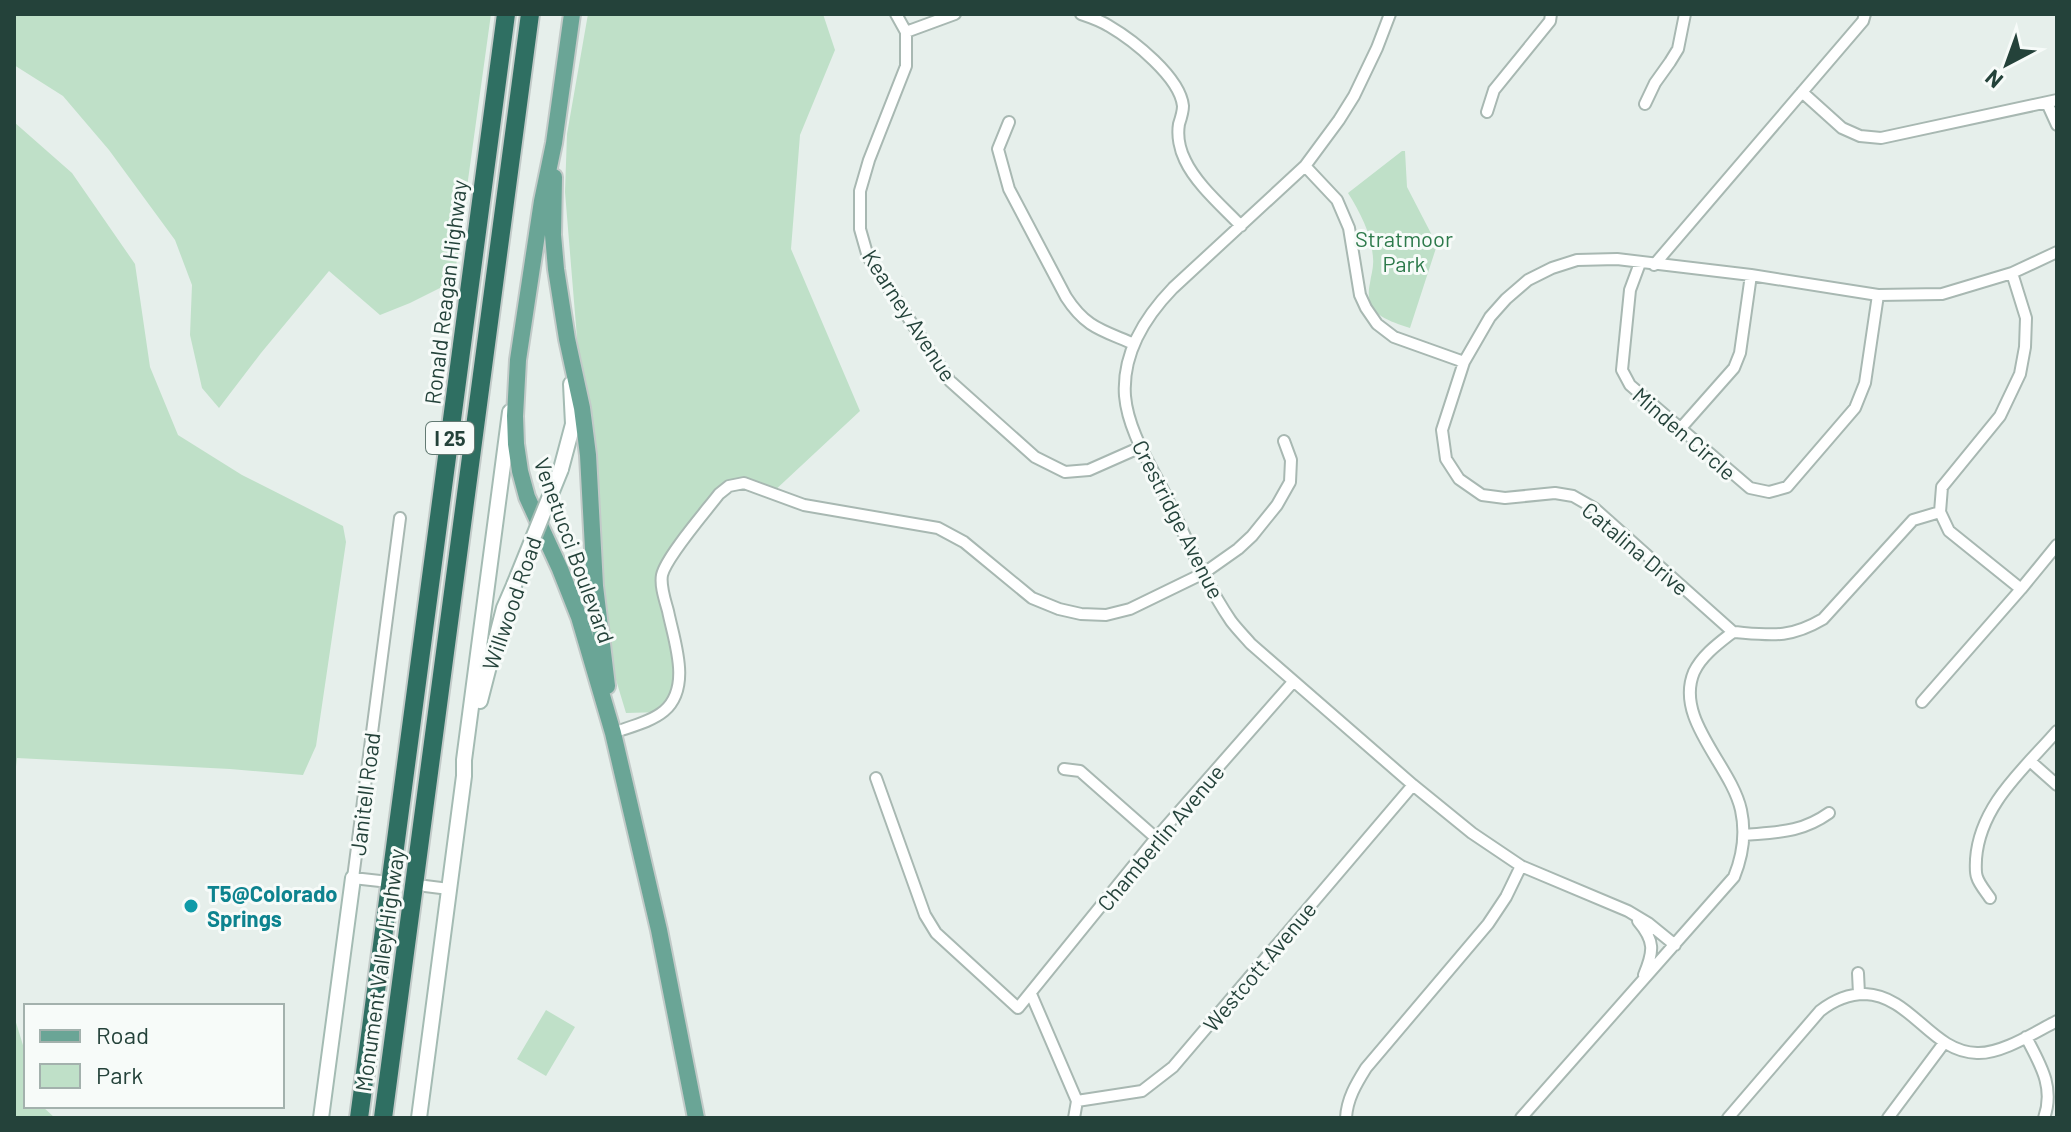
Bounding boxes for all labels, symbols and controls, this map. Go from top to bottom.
north arrow [1967,24,2047,104]
text: N [1979,65,2007,94]
street label: Ronald Reagan Highway [418,178,472,406]
park label: Stratmoor Park [1355,225,1453,276]
street label: Kearney Avenue [858,244,962,386]
street label: Minden Circle [1628,381,1742,485]
road number: I 25 [426,422,474,454]
street label: Crestridge Avenue [1128,435,1230,603]
street label: Venetucci Boulevard [529,454,621,646]
street label: Catalina Drive [1578,496,1694,600]
street label: Willwood Road [476,533,546,673]
street label: Janitell Road [344,731,384,857]
street label: Chamberlin Avenue [1091,759,1229,915]
street label: Monument Valley Highway [349,847,409,1093]
place label: T5@Colorado Springs [207,880,338,931]
street label: Westcott Avenue [1197,896,1321,1036]
marker: T5@Colorado Springs [182,897,200,915]
legend [24,1004,284,1108]
text: Road [96,1020,149,1049]
text: Park [96,1060,143,1089]

